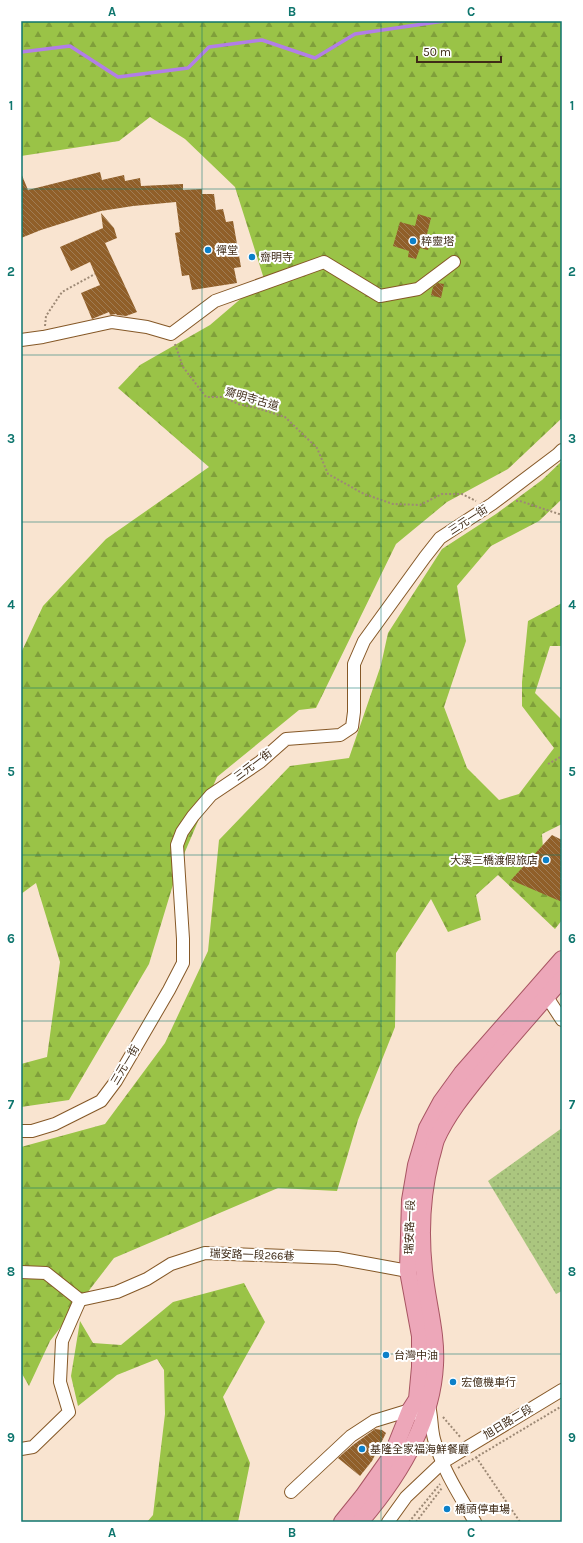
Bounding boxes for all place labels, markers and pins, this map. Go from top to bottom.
place label: 粹靈塔 [421,235,454,248]
marker: 粹靈塔 [408,236,418,246]
place label: 禪堂 [216,244,238,257]
marker: 禪堂 [203,245,213,255]
place label: 齋明寺 [260,251,293,264]
marker: 齋明寺 [247,252,257,262]
place label: 大溪三橋渡假旅店 [450,854,538,867]
marker: 大溪三橋渡假旅店 [541,855,551,865]
place label: 台灣中油 [394,1349,438,1362]
marker: 台灣中油 [381,1350,391,1360]
place label: 宏億機車行 [461,1376,516,1389]
marker: 宏億機車行 [448,1377,458,1387]
place label: 基隆全家福海鮮餐廳 [370,1443,469,1456]
marker: 基隆全家福海鮮餐廳 [357,1444,367,1454]
place label: 橋頭停車場 [455,1503,510,1516]
marker: 橋頭停車場 [442,1504,452,1514]

